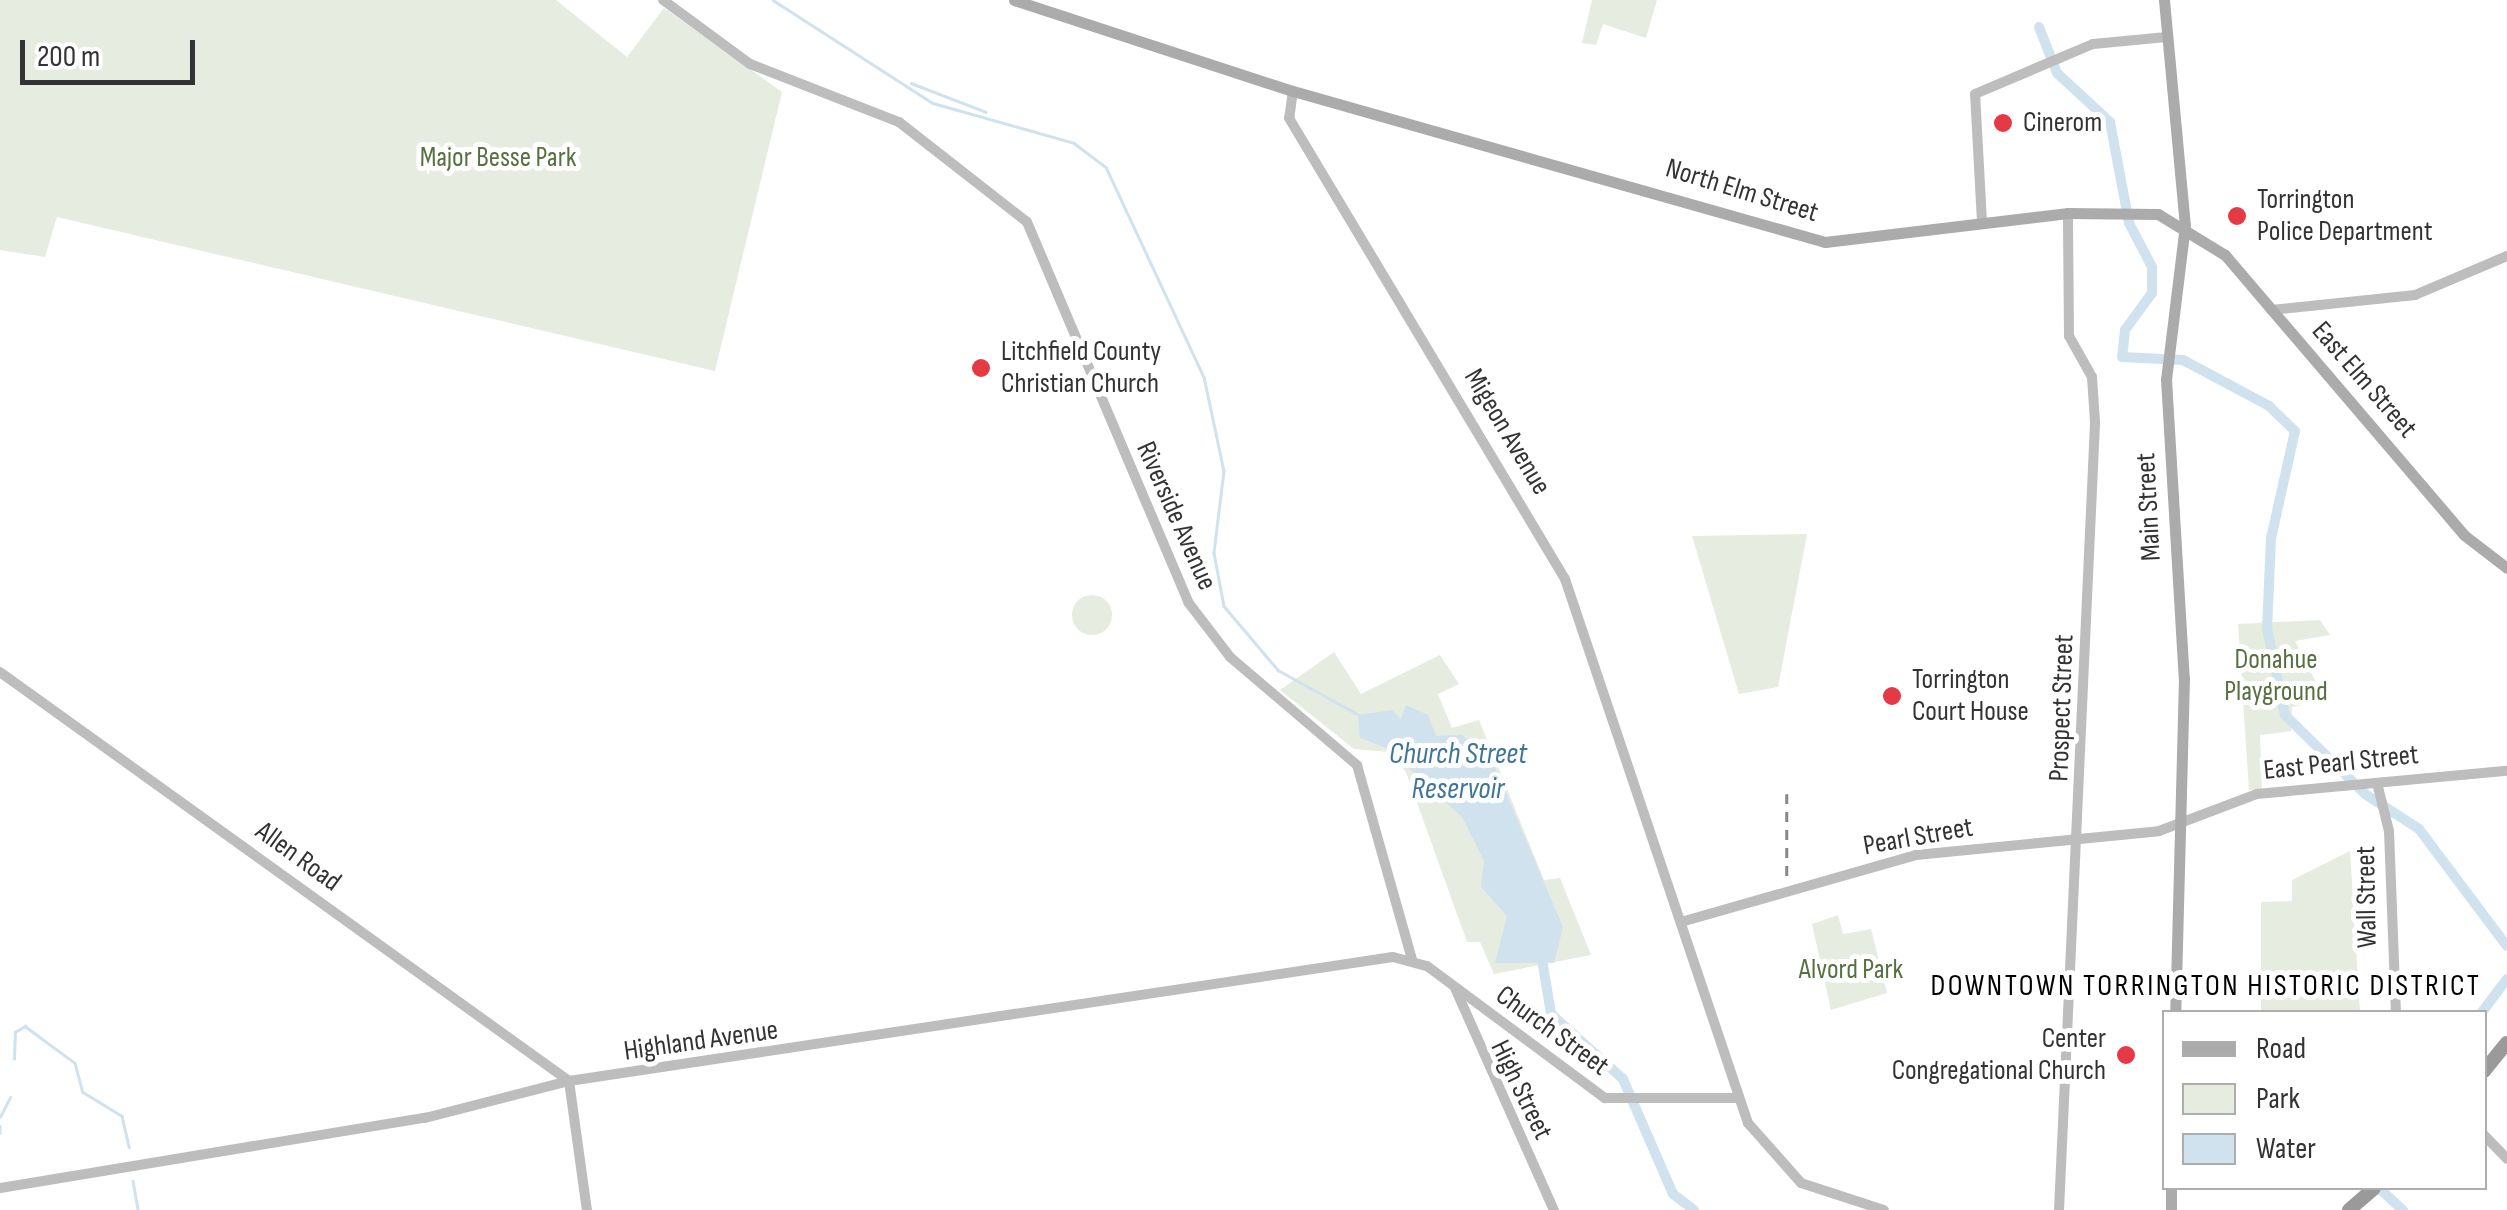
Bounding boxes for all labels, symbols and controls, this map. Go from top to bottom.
scale bar [25,20,200,82]
text: 200 m [37,39,100,75]
place label: Cinerom [2023,106,2102,140]
marker: Cinerom [1992,112,2014,134]
park label: Major Besse Park [420,141,576,175]
street label: North Elm Street [1662,152,1822,230]
place label: Torrington Police Department [2257,183,2432,249]
marker: Torrington Police Department [2226,205,2248,227]
street label: East Elm Street [2304,315,2424,445]
place label: Litchfield County Christian Church [1001,335,1161,401]
marker: Litchfield County Christian Church [970,357,992,379]
street label: Migeon Avenue [1456,363,1558,501]
street label: Riverside Avenue [1128,437,1224,595]
street label: Main Street [2129,452,2169,562]
street label: Prospect Street [2043,634,2081,782]
park label: Donahue Playground [2224,643,2328,709]
place label: Torrington Court House [1912,663,2029,729]
marker: Torrington Court House [1881,685,1903,707]
water label: Church Street Reservoir [1389,736,1527,806]
street label: East Pearl Street [2262,738,2420,788]
street label: Pearl Street [1861,811,1975,863]
street label: Allen Road [249,815,347,899]
street label: Wall Street [2349,846,2385,948]
park label: Alvord Park [1799,953,1903,987]
district label: DOWNTOWN TORRINGTON HISTORIC DISTRICT [1930,968,2482,1004]
street label: Church Street [1489,979,1615,1083]
legend [2162,1010,2487,1190]
street label: Highland Avenue [622,1014,780,1068]
place label: Center Congregational Church [1892,1022,2106,1088]
text: Road [2256,1031,2306,1067]
street label: High Street [1483,1035,1559,1145]
marker: Center Congregational Church [2115,1044,2137,1066]
text: Park [2256,1081,2300,1117]
text: Water [2256,1131,2316,1167]

